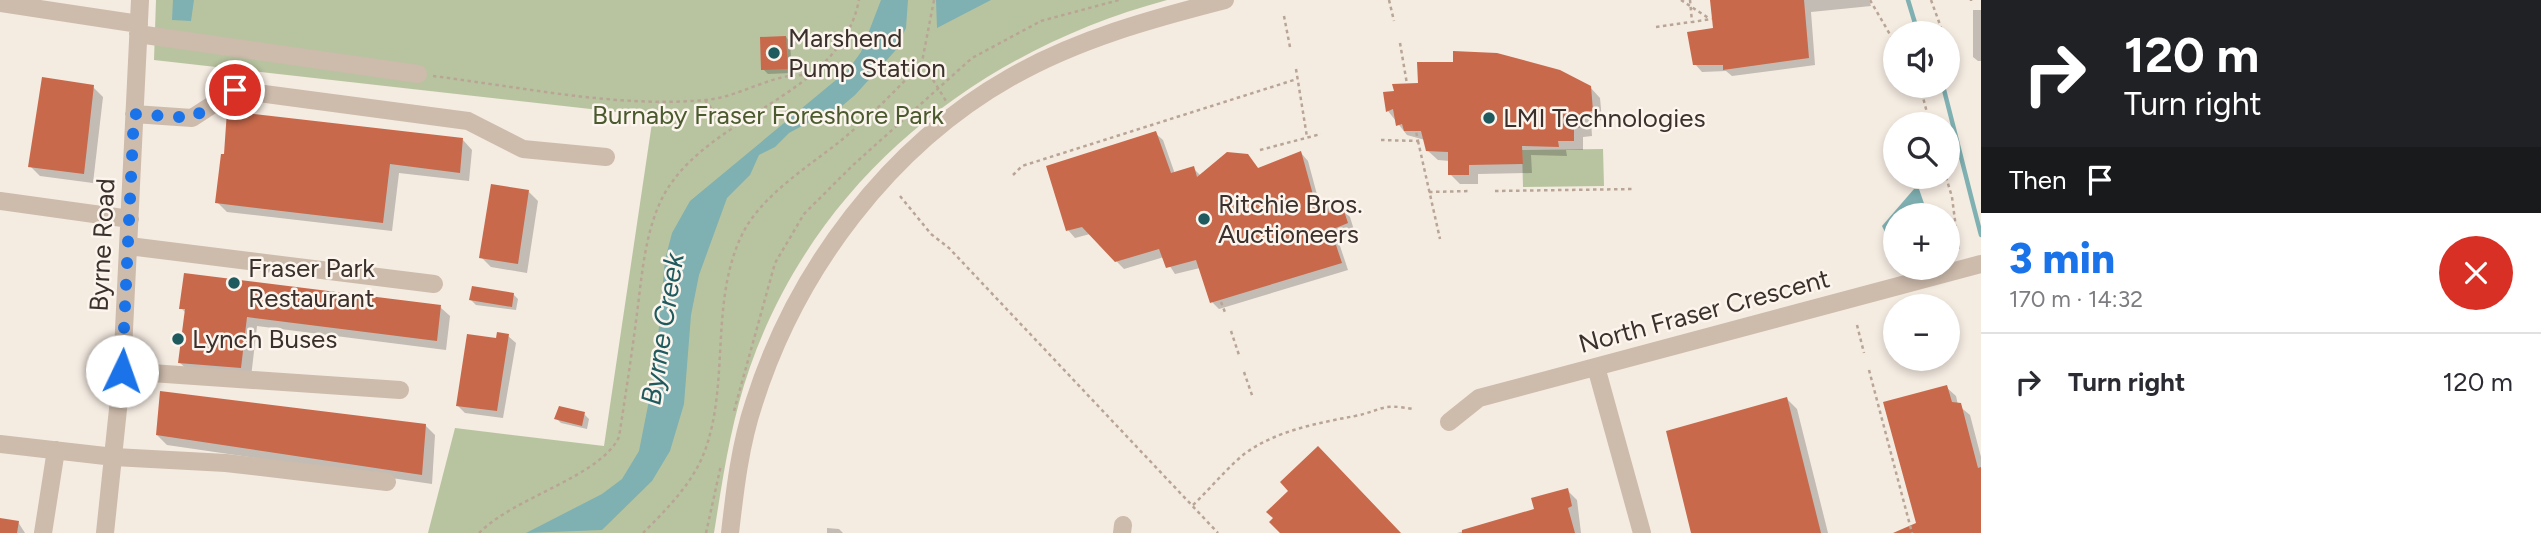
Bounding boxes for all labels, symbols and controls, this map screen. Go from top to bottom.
map controls [1883,21,1960,371]
button: sound [1883,21,1960,98]
place label: Marshend Pump Station [788,22,946,84]
text: 120 m [2124,25,2259,84]
icon: right [2009,28,2100,119]
marker: Marshend Pump Station [766,45,782,61]
pin [205,60,265,120]
icon: arrive [216,71,254,109]
text: Turn right [2124,85,2262,123]
park label: Burnaby Fraser Foreshore Park [592,99,944,131]
place label: LMI Technologies [1503,102,1706,134]
marker: LMI Technologies [1481,110,1497,126]
button: search [1883,112,1960,189]
icon: arrive [2081,161,2119,199]
text: Then [2009,164,2067,196]
street label: Byrne Road [83,178,121,312]
place label: Ritchie Bros. Auctioneers [1218,188,1363,250]
button: + [1883,203,1960,280]
marker: Ritchie Bros. Auctioneers [1196,211,1212,227]
text: 3 min [2009,233,2115,284]
button: close [2439,236,2513,310]
water label: Byrne Creek [633,249,691,407]
place label: Fraser Park Restaurant [248,252,375,314]
street label: North Fraser Crescent [1575,262,1833,360]
marker: Fraser Park Restaurant [226,275,242,291]
text: 170 m · 14:32 [2009,285,2143,313]
button: − [1883,294,1960,371]
place label: Lynch Buses [192,323,337,355]
marker: Lynch Buses [170,331,186,347]
position arrow [85,334,159,408]
icon: right [2009,363,2047,401]
text: Turn right [2068,366,2185,398]
text: 120 m [2443,366,2513,398]

